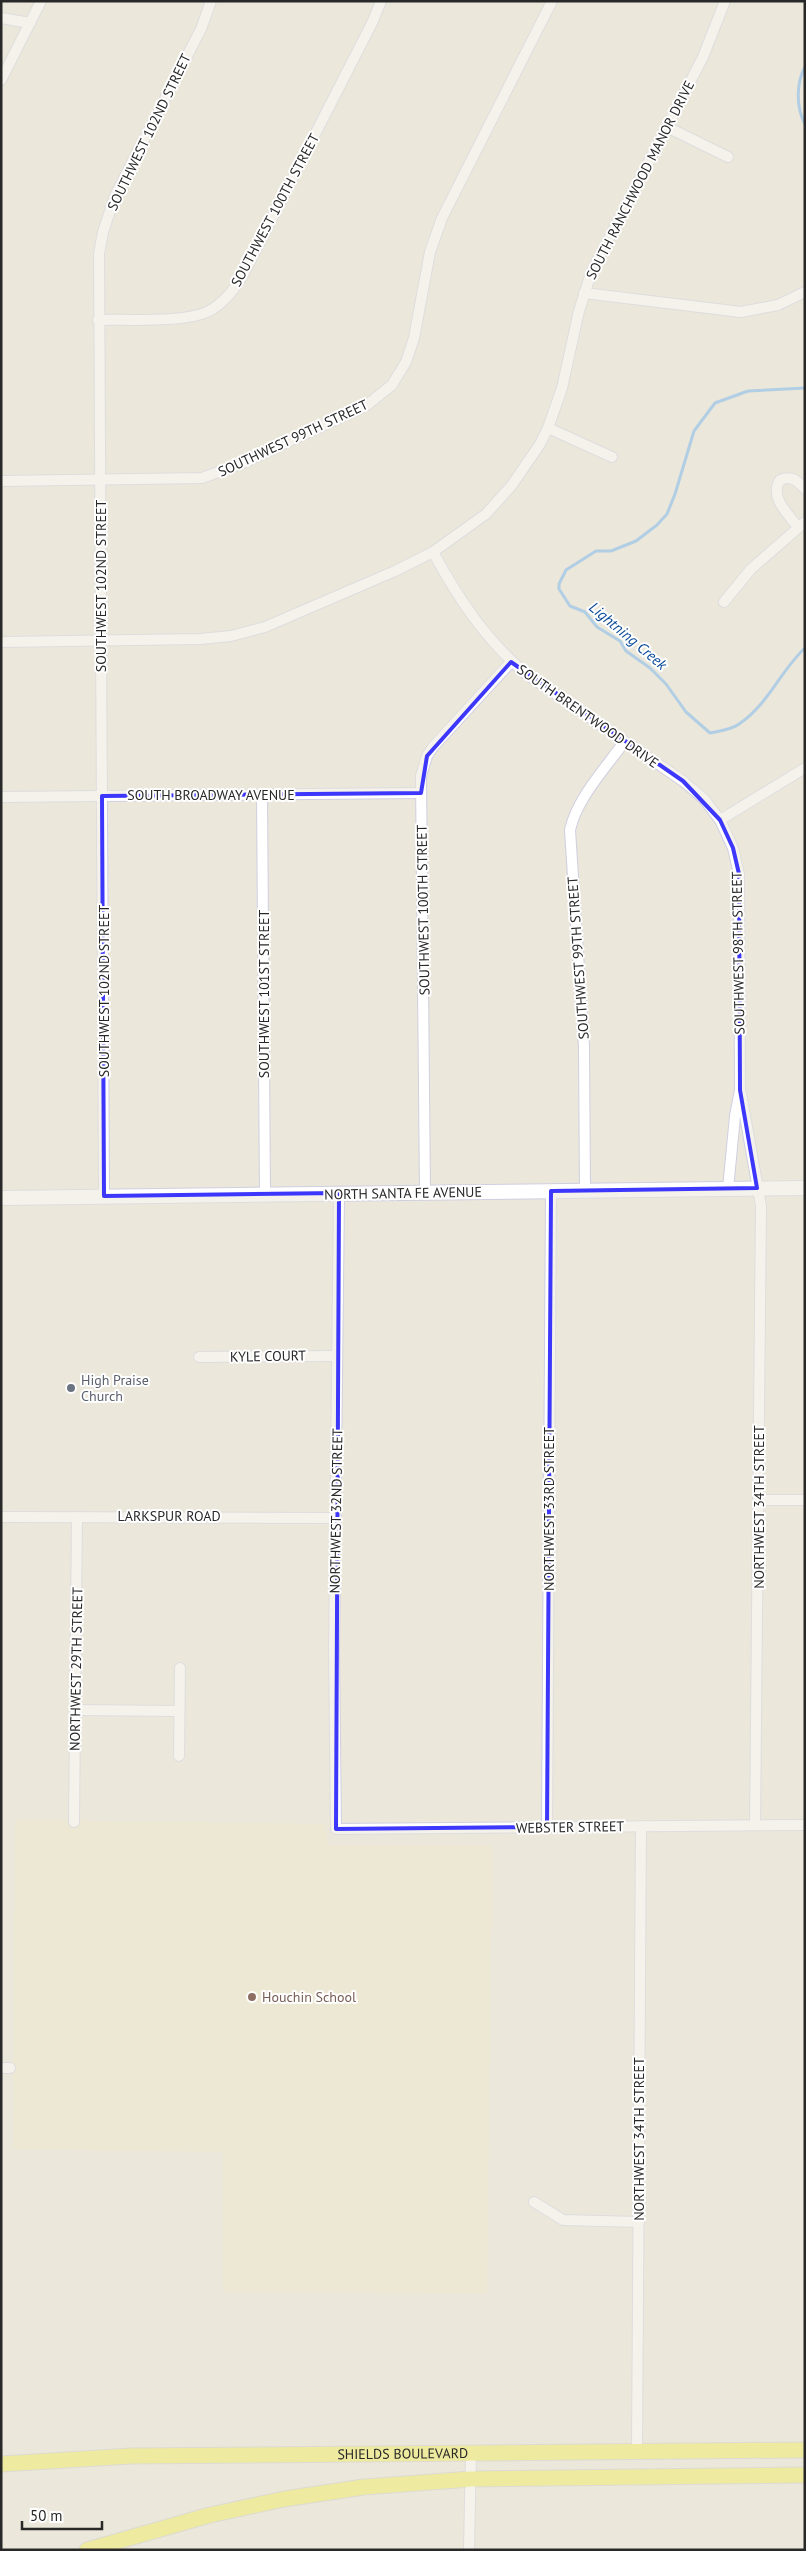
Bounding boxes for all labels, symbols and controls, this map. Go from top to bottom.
street label: SOUTHWEST 102ND STREET [103,50,195,213]
street label: SOUTH RANCHWOOD MANOR DRIVE [582,78,698,282]
street label: SOUTHWEST 100TH STREET [227,130,323,290]
street label: SOUTHWEST 99TH STREET [215,395,371,481]
street label: SOUTHWEST 102ND STREET [92,500,110,672]
water label: Lightning Creek [586,598,672,675]
street label: SOUTH BRENTWOOD DRIVE [514,660,662,772]
street label: SOUTH BROADWAY AVENUE [127,786,295,804]
street label: SOUTHWEST 100TH STREET [413,824,433,996]
street label: SOUTHWEST 98TH STREET [728,871,748,1035]
street label: SOUTHWEST 99TH STREET [563,876,593,1040]
street label: SOUTHWEST 102ND STREET [95,905,113,1077]
street label: SOUTHWEST 101ST STREET [255,910,273,1078]
street label: NORTH SANTA FE AVENUE [324,1183,482,1203]
street label: KYLE COURT [230,1346,306,1366]
place label: High Praise Church [81,1371,149,1405]
marker: High Praise Church [65,1382,77,1394]
street label: NORTHWEST 34TH STREET [750,1425,768,1589]
street label: NORTHWEST 33RD STREET [540,1427,558,1591]
street label: NORTHWEST 32ND STREET [326,1428,346,1594]
street label: LARKSPUR ROAD [117,1507,221,1525]
street label: NORTHWEST 29TH STREET [66,1587,86,1751]
street label: WEBSTER STREET [516,1817,625,1837]
place label: Houchin School [262,1988,356,2006]
marker: Houchin School [246,1991,258,2003]
street label: NORTHWEST 34TH STREET [630,2057,648,2221]
street label: SHIELDS BOULEVARD [337,2444,468,2463]
scale bar [22,2498,102,2530]
text: 50 m [30,2506,63,2525]

